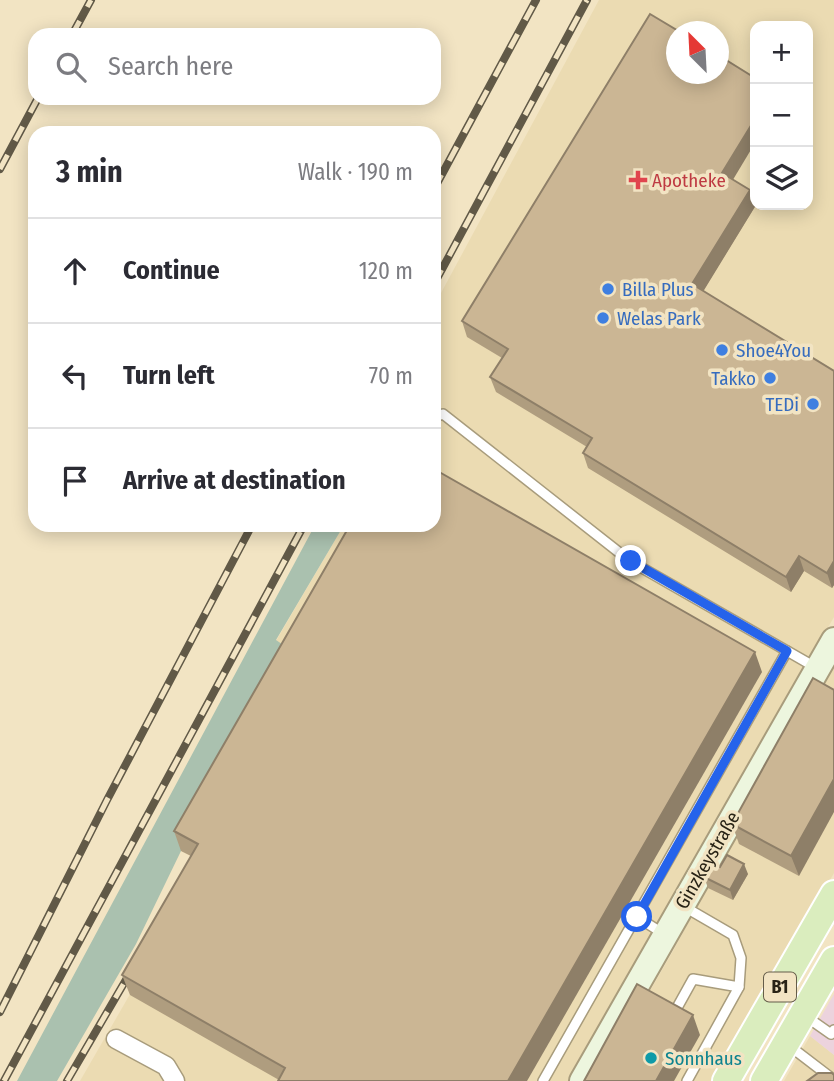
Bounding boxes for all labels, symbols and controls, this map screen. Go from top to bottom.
north arrow [666,21,729,84]
map controls [750,21,813,210]
button: + [750,21,813,84]
search box [28,28,441,105]
icon: search [52,48,90,86]
text: Search here [108,51,233,82]
button: − [750,84,813,147]
button: layers [750,147,813,210]
text: 3 min [56,154,123,190]
text: Walk · 190 m [298,158,413,186]
place label: Apotheke [652,169,726,192]
marker: Apotheke [630,172,646,188]
icon: ahead [56,252,94,290]
text: Continue [123,255,220,286]
text: 120 m [359,257,413,285]
place label: Billa Plus [622,278,694,301]
marker: Billa Plus [600,281,616,297]
place label: Welas Park [617,307,701,330]
marker: Welas Park [595,310,611,326]
place label: Shoe4You [736,339,811,362]
marker: Shoe4You [714,342,730,358]
icon: left [56,357,94,395]
text: Turn left [123,360,215,391]
text: 70 m [369,362,413,390]
place label: Takko [711,367,756,390]
marker: Takko [762,370,778,386]
place label: TEDi [765,393,799,416]
marker: TEDi [805,396,821,412]
icon: arrive [56,462,94,500]
text: Arrive at destination [123,465,346,496]
route end [615,545,646,576]
street label: Ginzkeystraße [670,807,745,913]
route start [621,901,652,932]
road number: B1 [764,972,796,1002]
place label: Sonnhaus [665,1047,742,1070]
marker: Sonnhaus [643,1050,659,1066]

